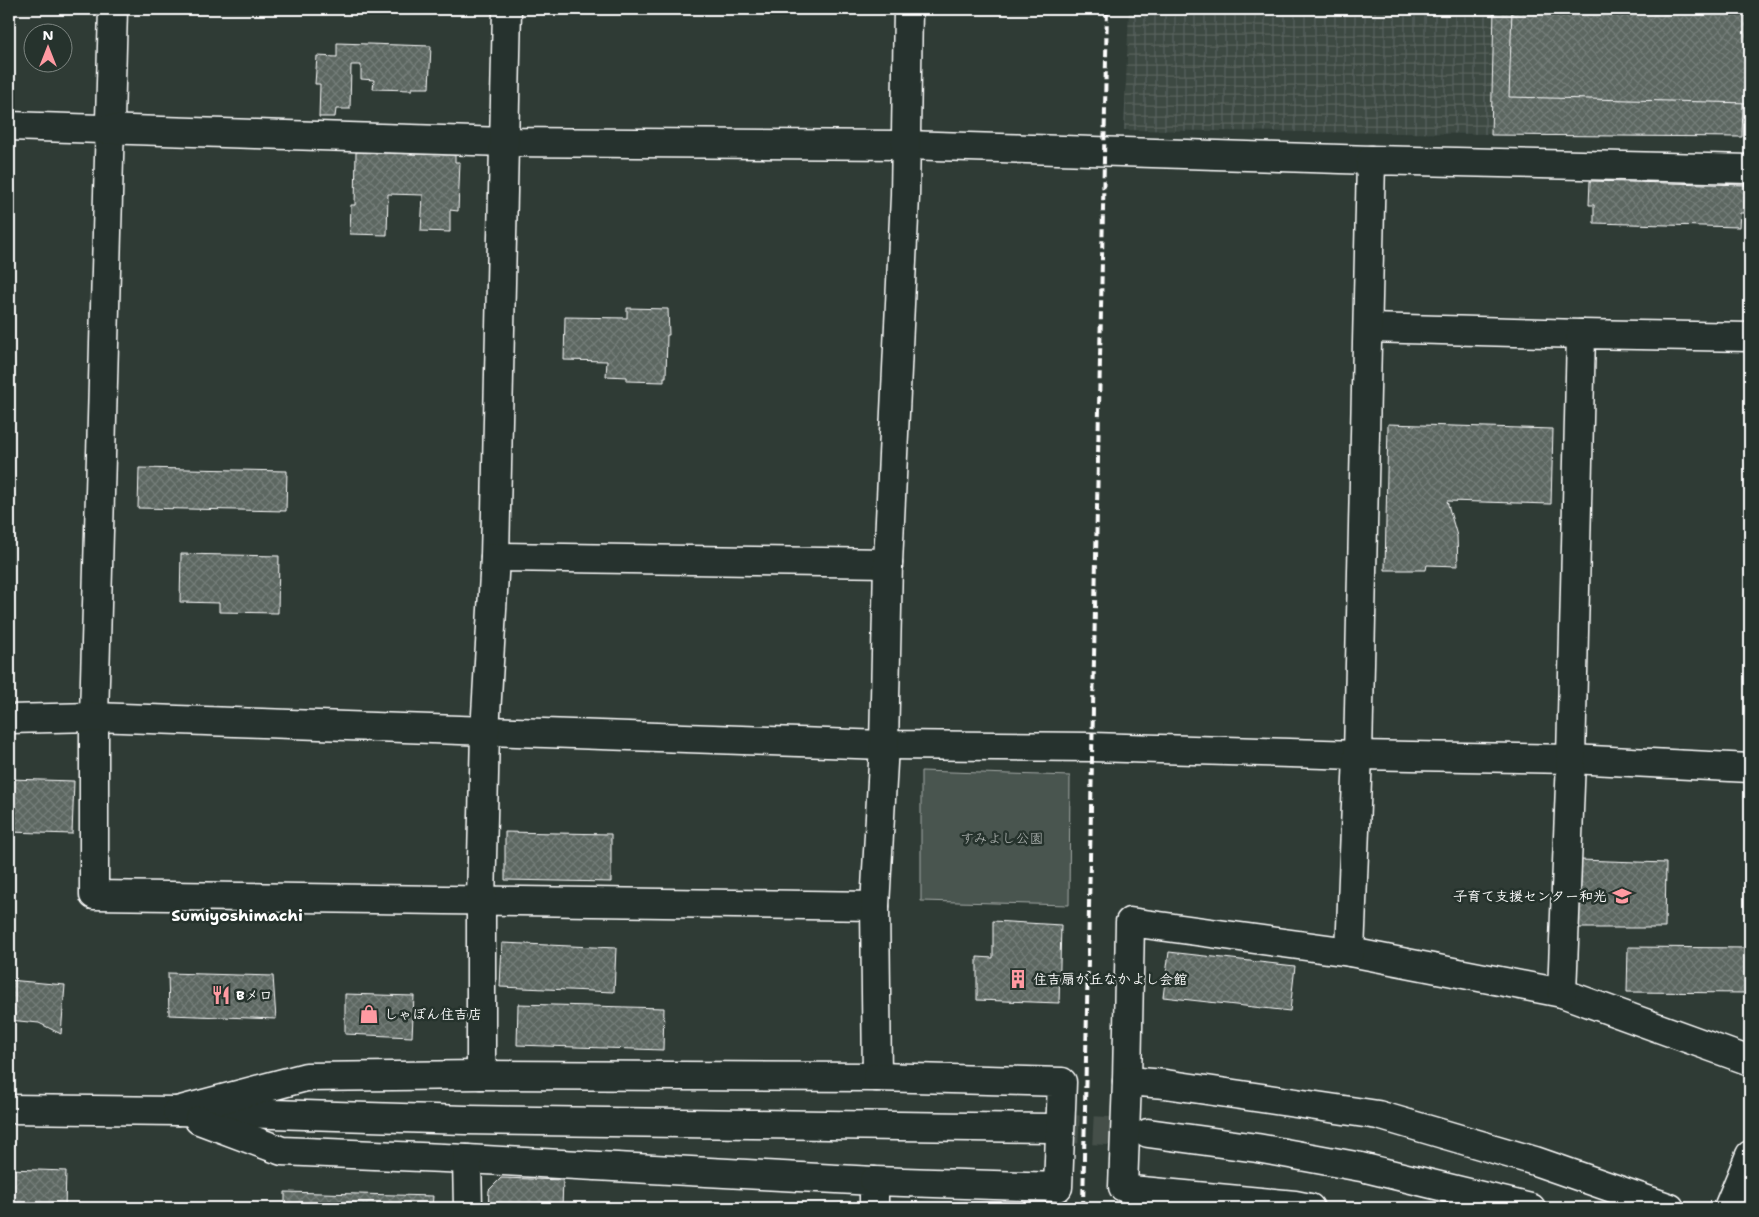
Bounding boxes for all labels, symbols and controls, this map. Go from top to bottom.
north arrow [22,22,72,72]
text: N [42,26,54,44]
park label: すみよし公園 [961,829,1043,847]
school or university icon: 子育て支援センター和光 [1611,885,1633,907]
place label: 子育て支援センター和光 [1453,887,1607,905]
district label: Sumiyoshimachi [171,905,303,926]
building icon: 住吉扇が丘なかよし会館 [1007,968,1029,990]
place label: 住吉扇が丘なかよし会館 [1033,970,1187,988]
restaurant icon: Bメロ [210,984,232,1006]
place label: Bメロ [236,986,273,1004]
shop icon: しゃぼん住吉店 [358,1003,380,1025]
place label: しゃぼん住吉店 [384,1005,482,1023]

